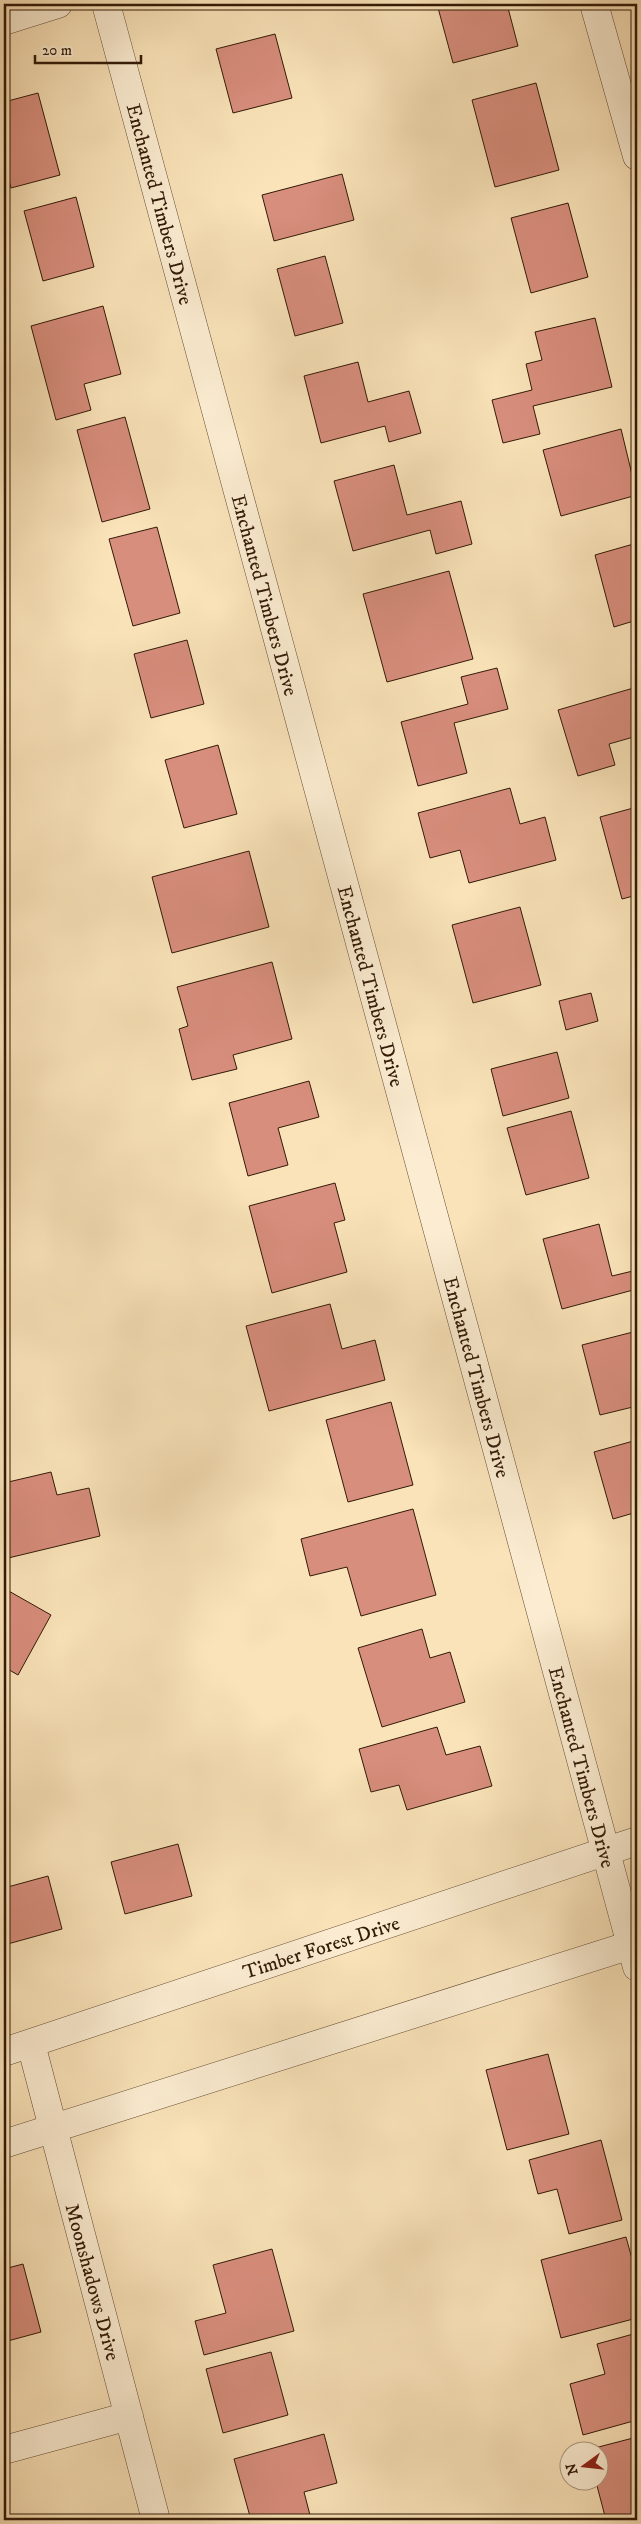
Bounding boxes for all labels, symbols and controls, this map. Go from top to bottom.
scale bar [35,32,141,64]
text: 20 m [42,41,72,60]
street label: Enchanted Timbers Drive [120,101,197,308]
street label: Enchanted Timbers Drive [225,492,302,699]
street label: Enchanted Timbers Drive [331,883,408,1090]
street label: Enchanted Timbers Drive [437,1274,514,1481]
street label: Enchanted Timbers Drive [542,1664,619,1871]
street label: Timber Forest Drive [240,1911,403,1986]
street label: Moonshadows Drive [59,2201,125,2364]
north arrow [558,2442,608,2492]
text: N [562,2461,583,2477]

